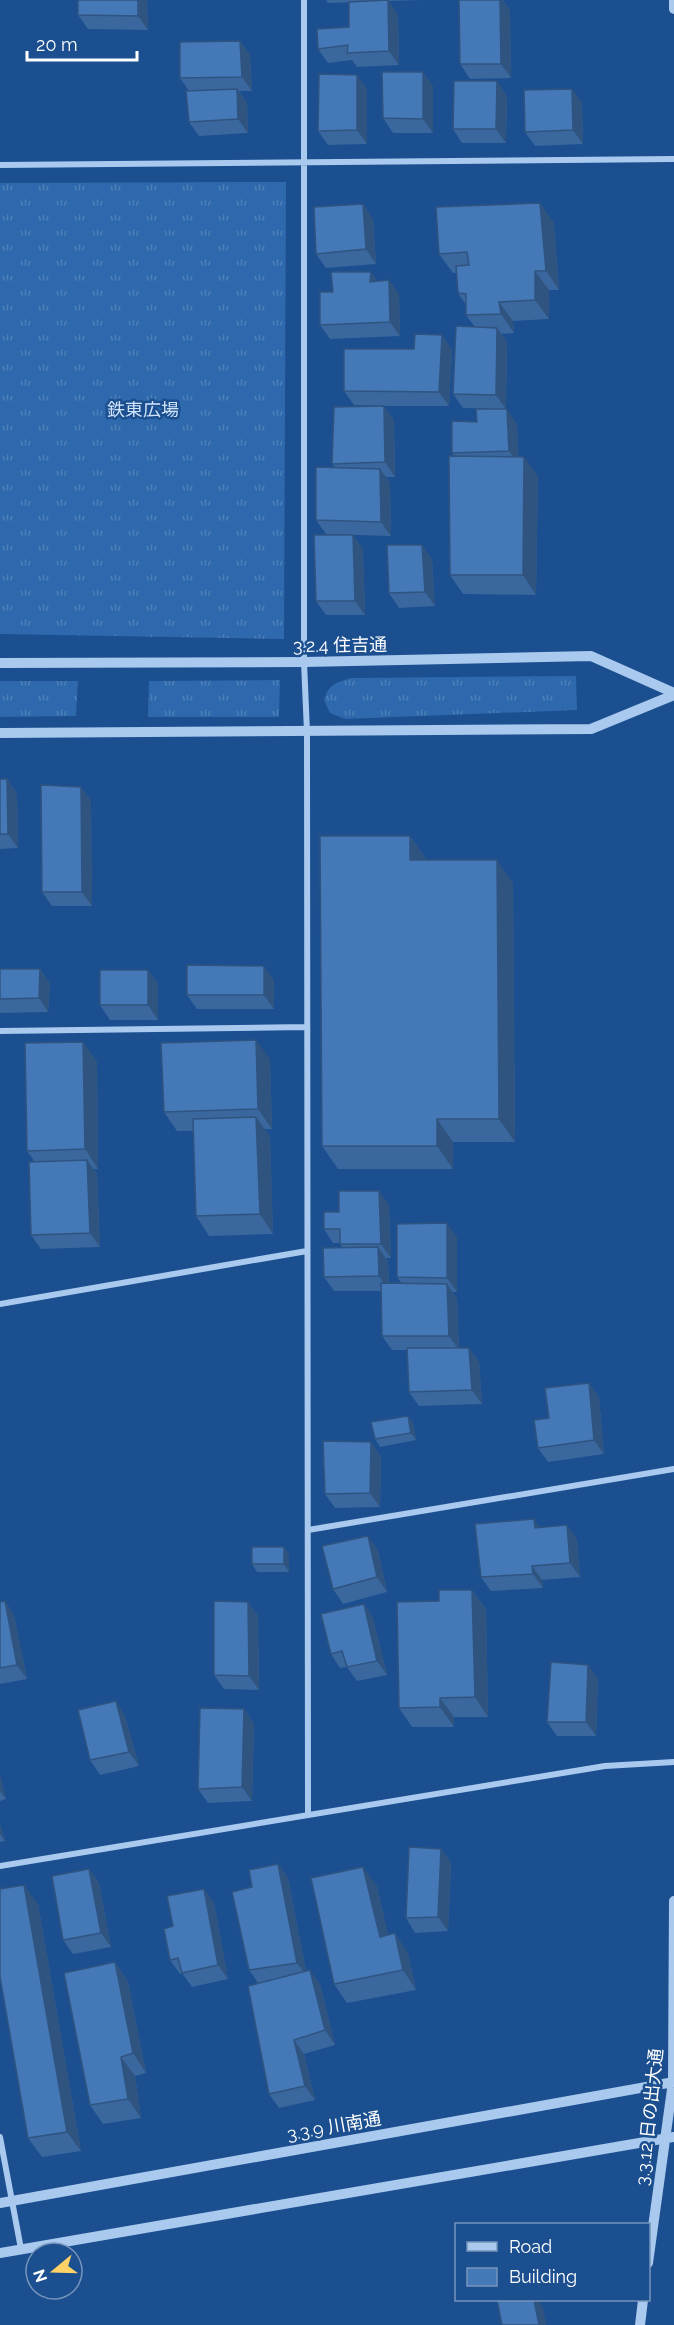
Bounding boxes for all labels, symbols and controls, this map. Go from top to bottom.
scale bar [27,24,136,62]
text: 20 m [36,34,78,55]
park label: 鉄東広場 [107,399,179,420]
street label: 3.2.4 住吉通 [293,634,387,656]
street label: 3.3.12 日の出大通 [631,2047,667,2187]
street label: 3.3.9 川南通 [285,2107,383,2145]
legend [455,2223,650,2301]
text: Road [509,2236,552,2257]
north arrow [24,2241,84,2301]
text: Building [509,2266,577,2287]
text: N [29,2267,51,2285]

